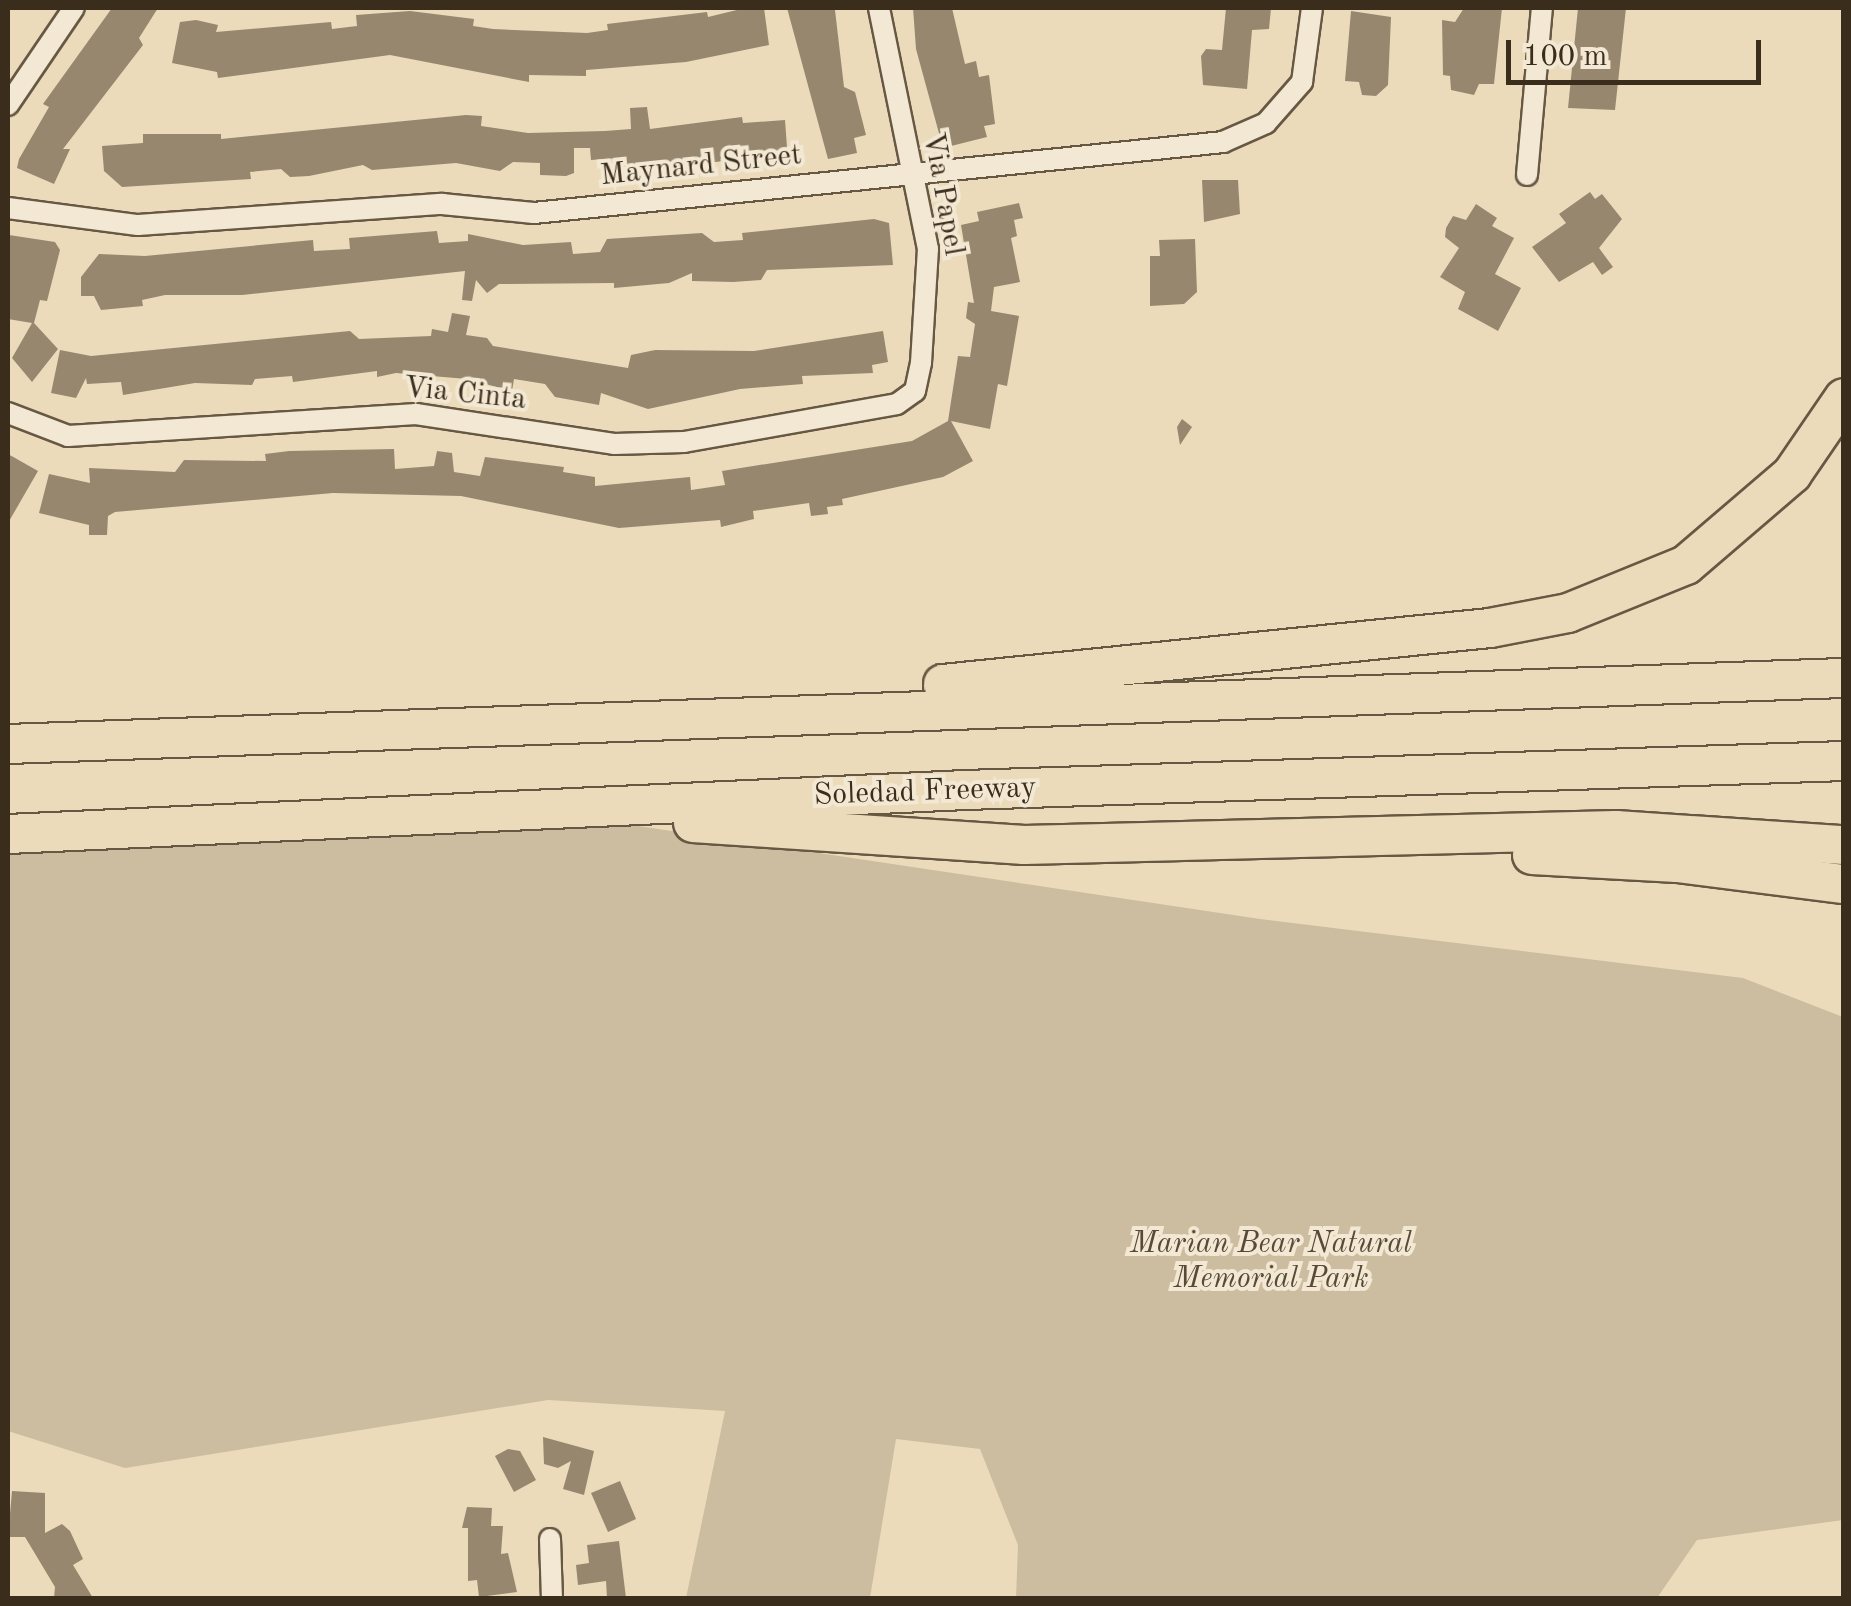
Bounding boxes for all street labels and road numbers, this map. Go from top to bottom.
street label: Via Papel [914,130,972,258]
street label: Maynard Street [599,138,803,194]
street label: Via Cinta [402,370,528,418]
street label: Soledad Freeway [813,770,1037,814]

